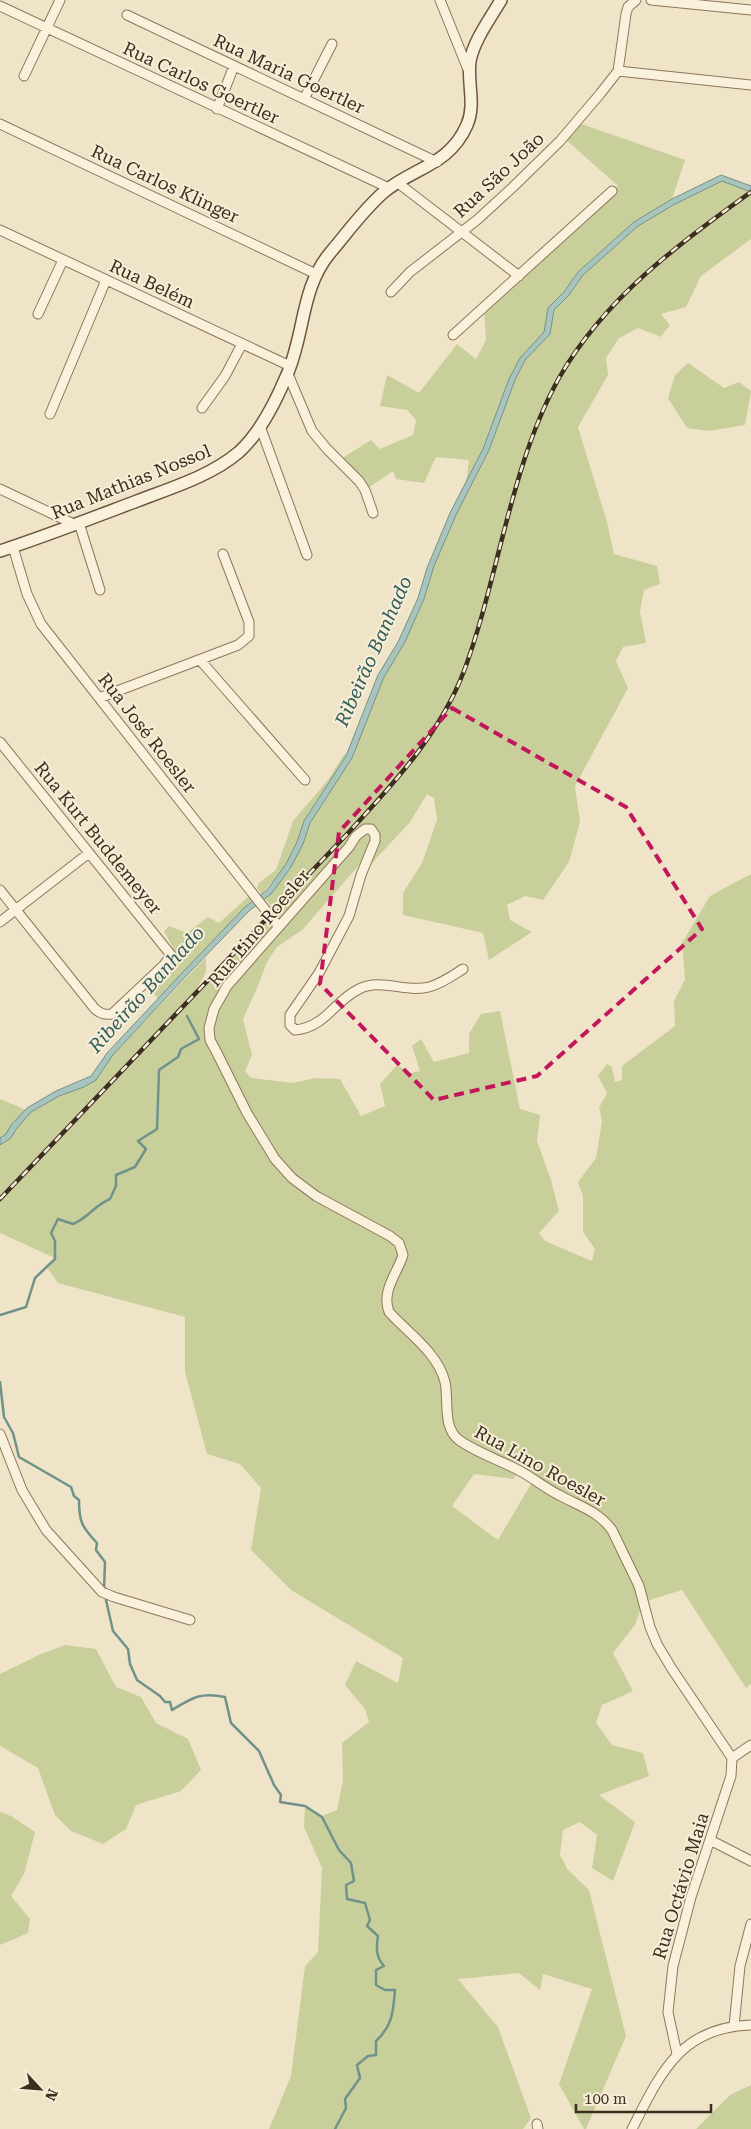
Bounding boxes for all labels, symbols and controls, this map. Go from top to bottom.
street label: Rua Maria Goertler [210,29,368,118]
street label: Rua Carlos Goertler [120,37,283,128]
street label: Rua São João [449,128,548,222]
street label: Rua Carlos Klinger [88,140,242,227]
street label: Rua Belém [106,255,198,312]
street label: Rua Mathias Nossol [48,440,214,523]
water label: Ribeirão Banhado [330,573,417,731]
street label: Rua José Roesler [94,669,201,797]
street label: Rua Kurt Buddemeyer [30,757,166,918]
street label: Rua Lino Roesler [204,865,314,990]
water label: Ribeirão Banhado [83,921,209,1058]
street label: Rua Lino Roesler [471,1421,609,1510]
street label: Rua Octávio Maia [648,1810,713,1962]
north arrow [15,2064,65,2114]
scale bar [576,2082,711,2114]
text: N [42,2086,61,2103]
text: 100 m [584,2090,627,2108]

